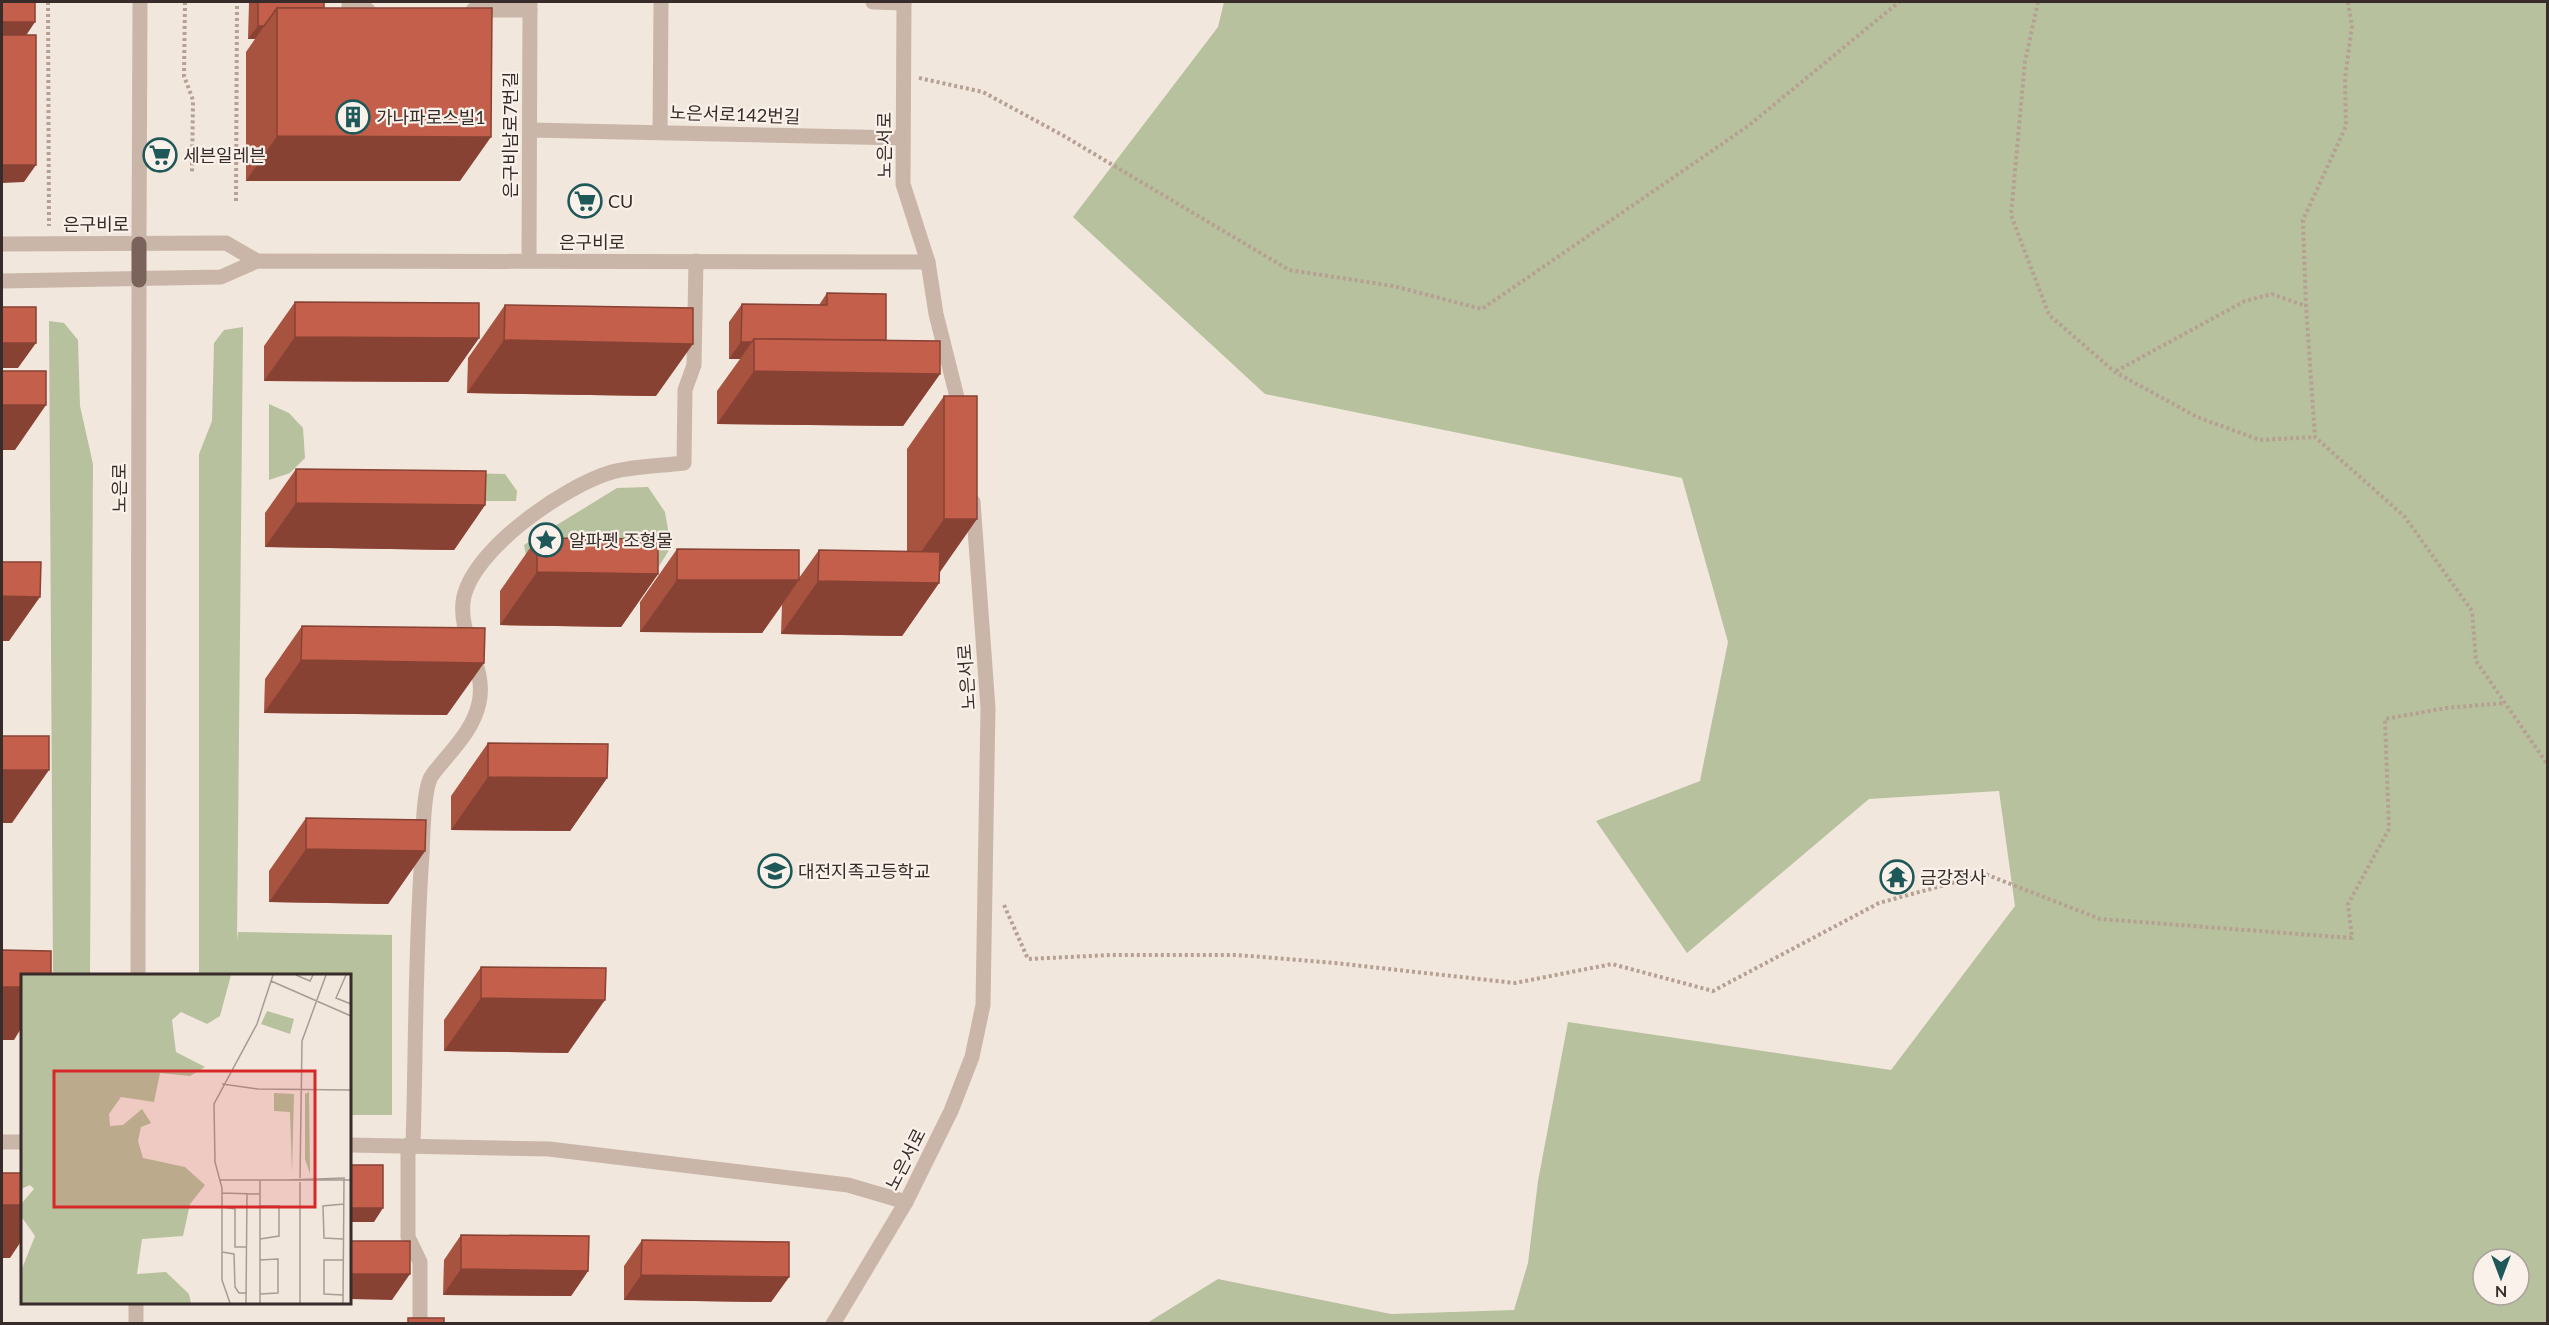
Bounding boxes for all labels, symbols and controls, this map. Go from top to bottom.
street label: 은구비남로7번길 [499,72,521,198]
building icon: 가나파로스빌1 [335,99,371,135]
street label: 노은서로142번길 [669,101,801,127]
place label: 가나파로스빌1 [376,106,486,128]
street label: 노은서로 [873,112,895,178]
supermarket icon: 세븐일레븐 [142,137,178,173]
place label: 세븐일레븐 [183,144,266,166]
supermarket icon: CU [567,183,603,219]
place label: CU [608,190,633,212]
street label: 은구비로 [63,213,129,235]
street label: 은구비로 [559,231,625,253]
street label: 노은로 [108,463,130,513]
place icon: 알파펫 조형물 [528,522,564,558]
place label: 알파펫 조형물 [569,529,673,551]
street label: 노은서로 [953,643,979,711]
school or university icon: 대전지족고등학교 [757,853,793,889]
temple icon: 금강정사 [1879,859,1915,895]
place label: 대전지족고등학교 [798,860,930,882]
place label: 금강정사 [1920,866,1987,888]
inset map [21,974,351,1304]
street label: 노은서로 [880,1124,930,1194]
north arrow [2471,1247,2531,1307]
text: N [2495,1283,2507,1302]

